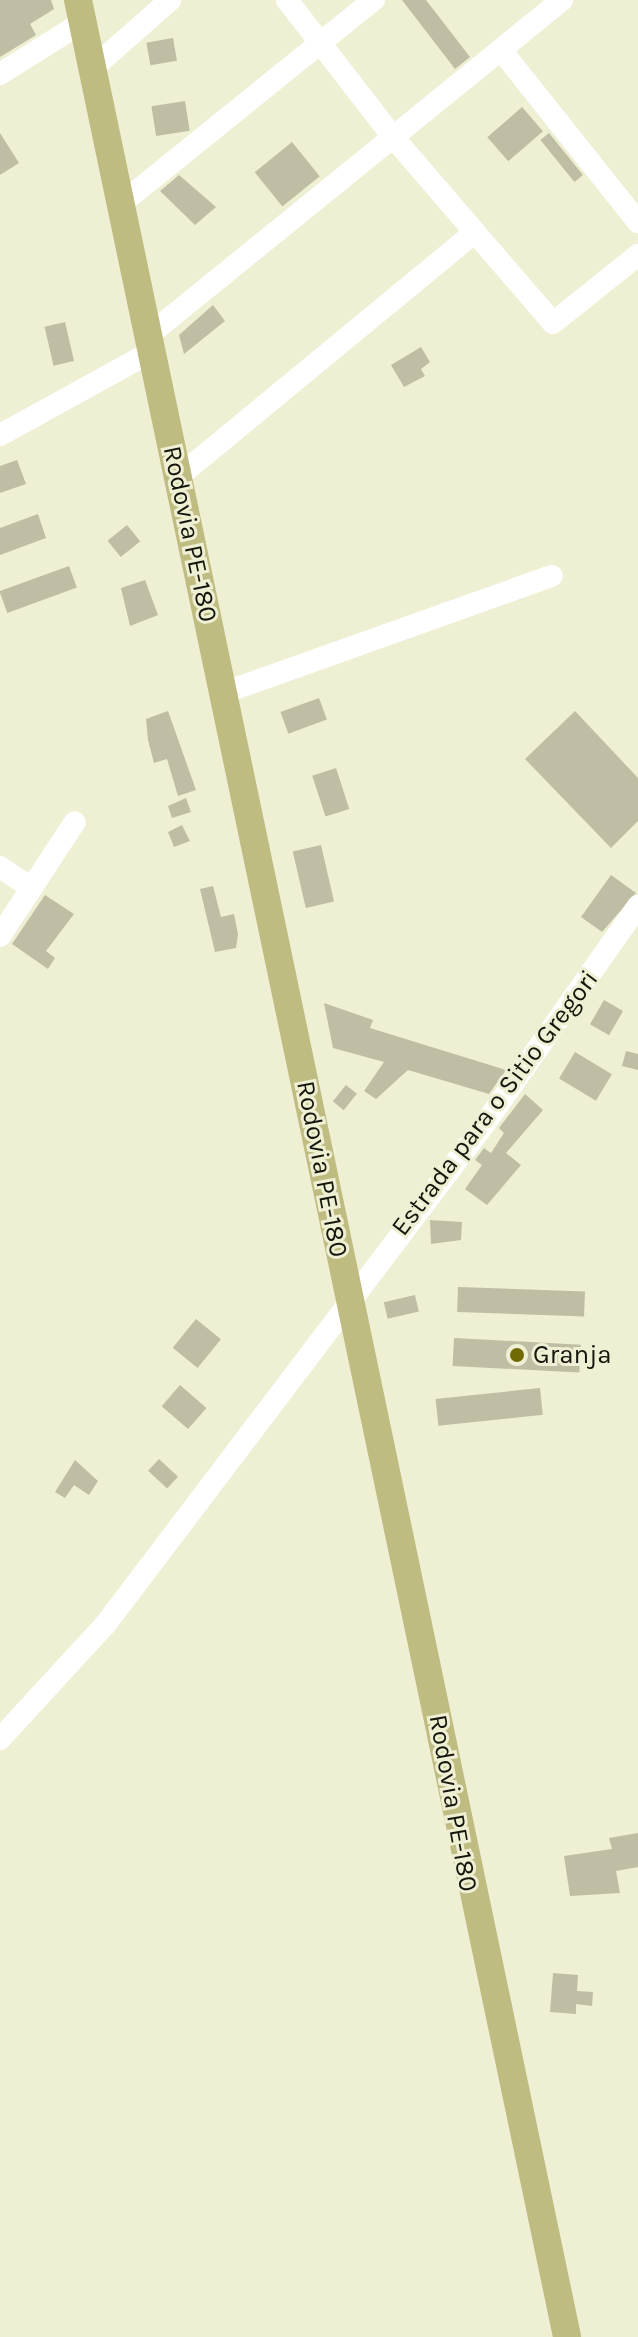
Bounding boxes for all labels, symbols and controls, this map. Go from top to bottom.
street label: Rodovia PE-180 [156,443,224,625]
street label: Estrada para o Sitio Gregori [385,964,605,1242]
street label: Rodovia PE-180 [290,1078,354,1260]
place label: Granja [533,1339,612,1371]
marker: Granja [508,1346,526,1364]
street label: Rodovia PE-180 [422,1712,484,1894]

